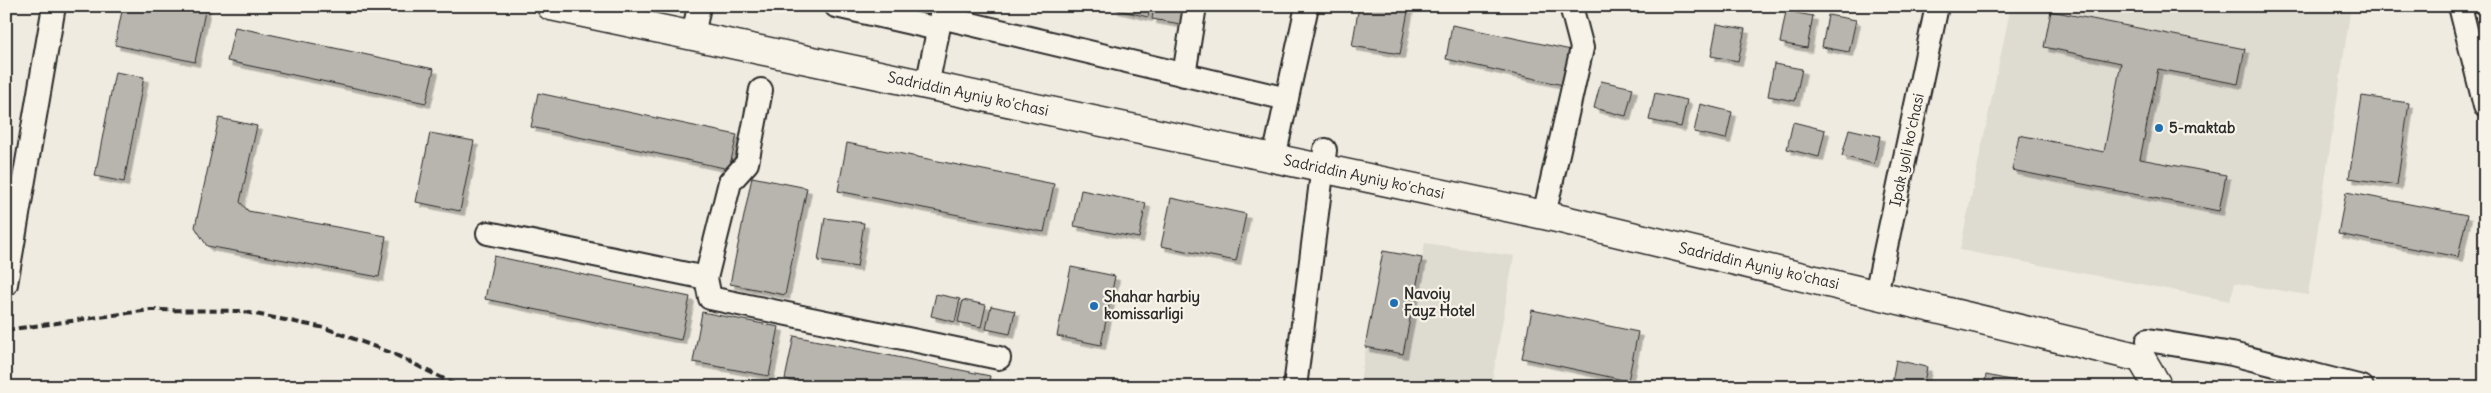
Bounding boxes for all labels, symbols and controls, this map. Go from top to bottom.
street label: Sadriddin Ayniy ko'chasi [886,67,1050,120]
street label: Ipak yoli ko'chasi [1885,91,1928,208]
place label: 5-maktab [2169,118,2235,137]
marker: 5-maktab [2153,122,2165,134]
street label: Sadriddin Ayniy ko'chasi [1282,150,1446,203]
street label: Sadriddin Ayniy ko'chasi [1677,238,1841,293]
place label: Navoiy Fayz Hotel [1404,284,1475,321]
place label: Shahar harbiy komissarligi [1104,287,1200,324]
marker: Navoiy Fayz Hotel [1388,297,1400,309]
marker: Shahar harbiy komissarligi [1088,300,1100,312]

